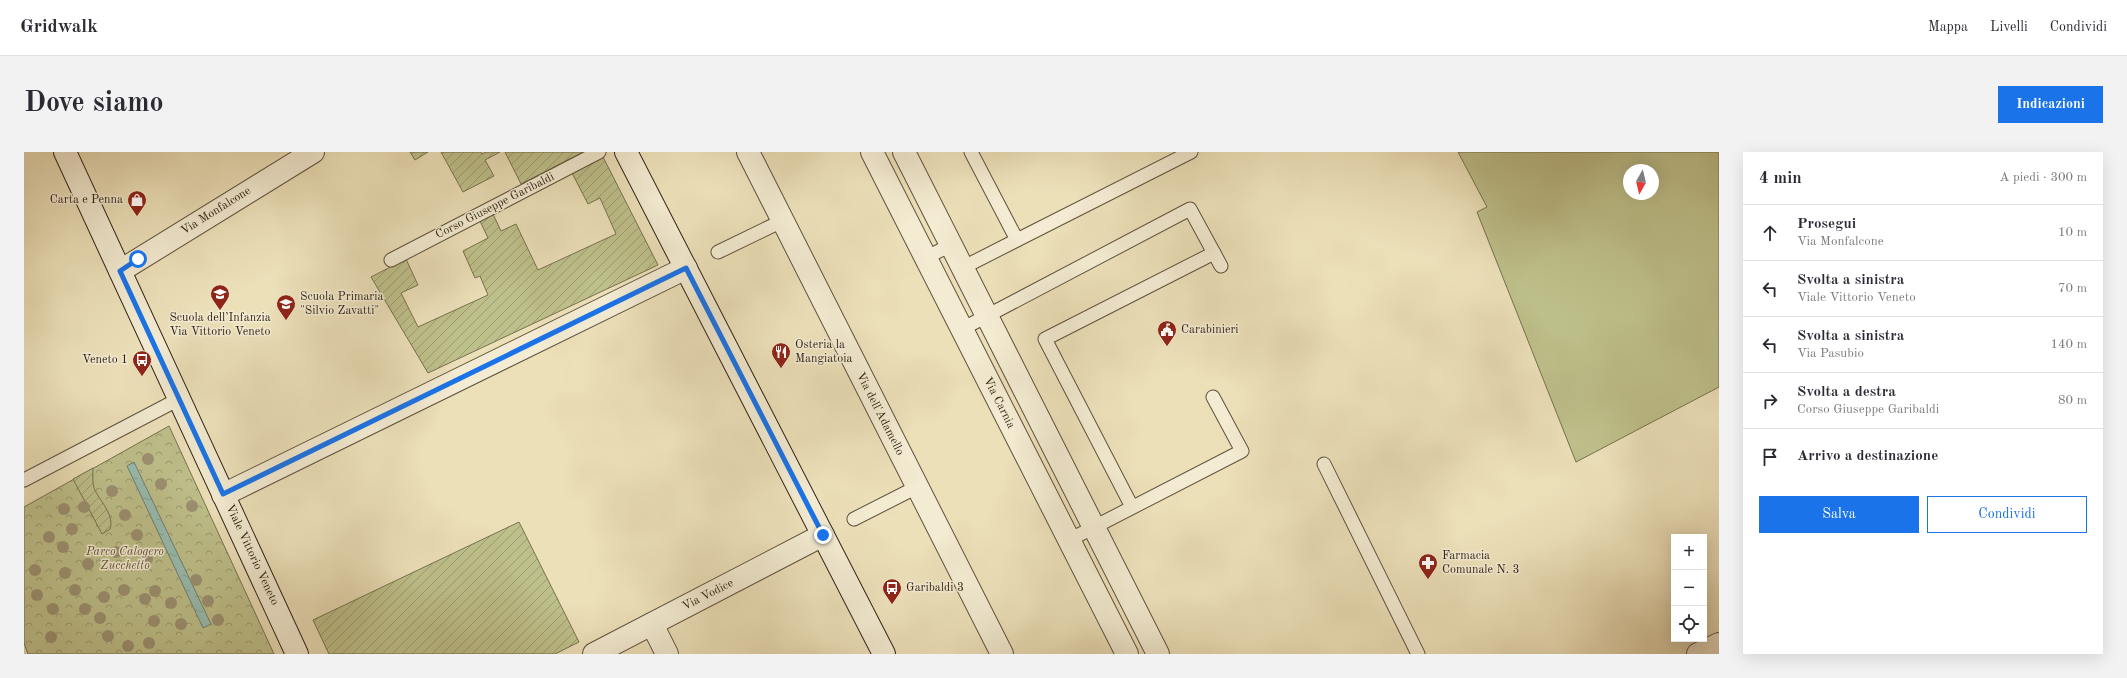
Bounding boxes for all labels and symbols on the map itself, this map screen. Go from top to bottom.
north arrow [1623,164,1659,200]
street label: Corso Giuseppe Garibaldi [434,171,556,241]
street label: Via Monfalcone [179,184,254,237]
shop icon: Carta e Penna [126,189,148,217]
place label: Carta e Penna [50,194,123,206]
route start [129,250,147,268]
school or university icon: Scuola dell’Infanzia Via Vittorio Veneto [209,283,231,311]
place label: Scuola Primaria "Silvio Zavatti" [300,291,383,317]
school or university icon: Scuola Primaria "Silvio Zavatti" [275,293,297,321]
place label: Scuola dell’Infanzia Via Vittorio Veneto [169,312,271,338]
public building icon: Carabinieri [1156,319,1178,347]
place label: Carabinieri [1181,324,1239,336]
place label: Osteria la Mangiatoia [795,339,853,365]
restaurant icon: Osteria la Mangiatoia [770,341,792,369]
bus stop icon: Veneto 1 [131,349,153,377]
place label: Veneto 1 [82,354,128,366]
street label: Via dell'Adamello [854,371,906,457]
street label: Via Carnia [981,375,1017,431]
street label: Viale Vittorio Veneto [223,503,281,607]
route end [814,526,832,544]
park label: Parco Calogero Zucchetto [85,546,164,572]
place label: Farmacia Comunale N. 3 [1442,550,1519,576]
pharmacy icon: Farmacia Comunale N. 3 [1417,552,1439,580]
street label: Via Vodice [681,577,736,613]
bus stop icon: Garibaldi 3 [881,577,903,605]
place label: Garibaldi 3 [906,582,964,594]

